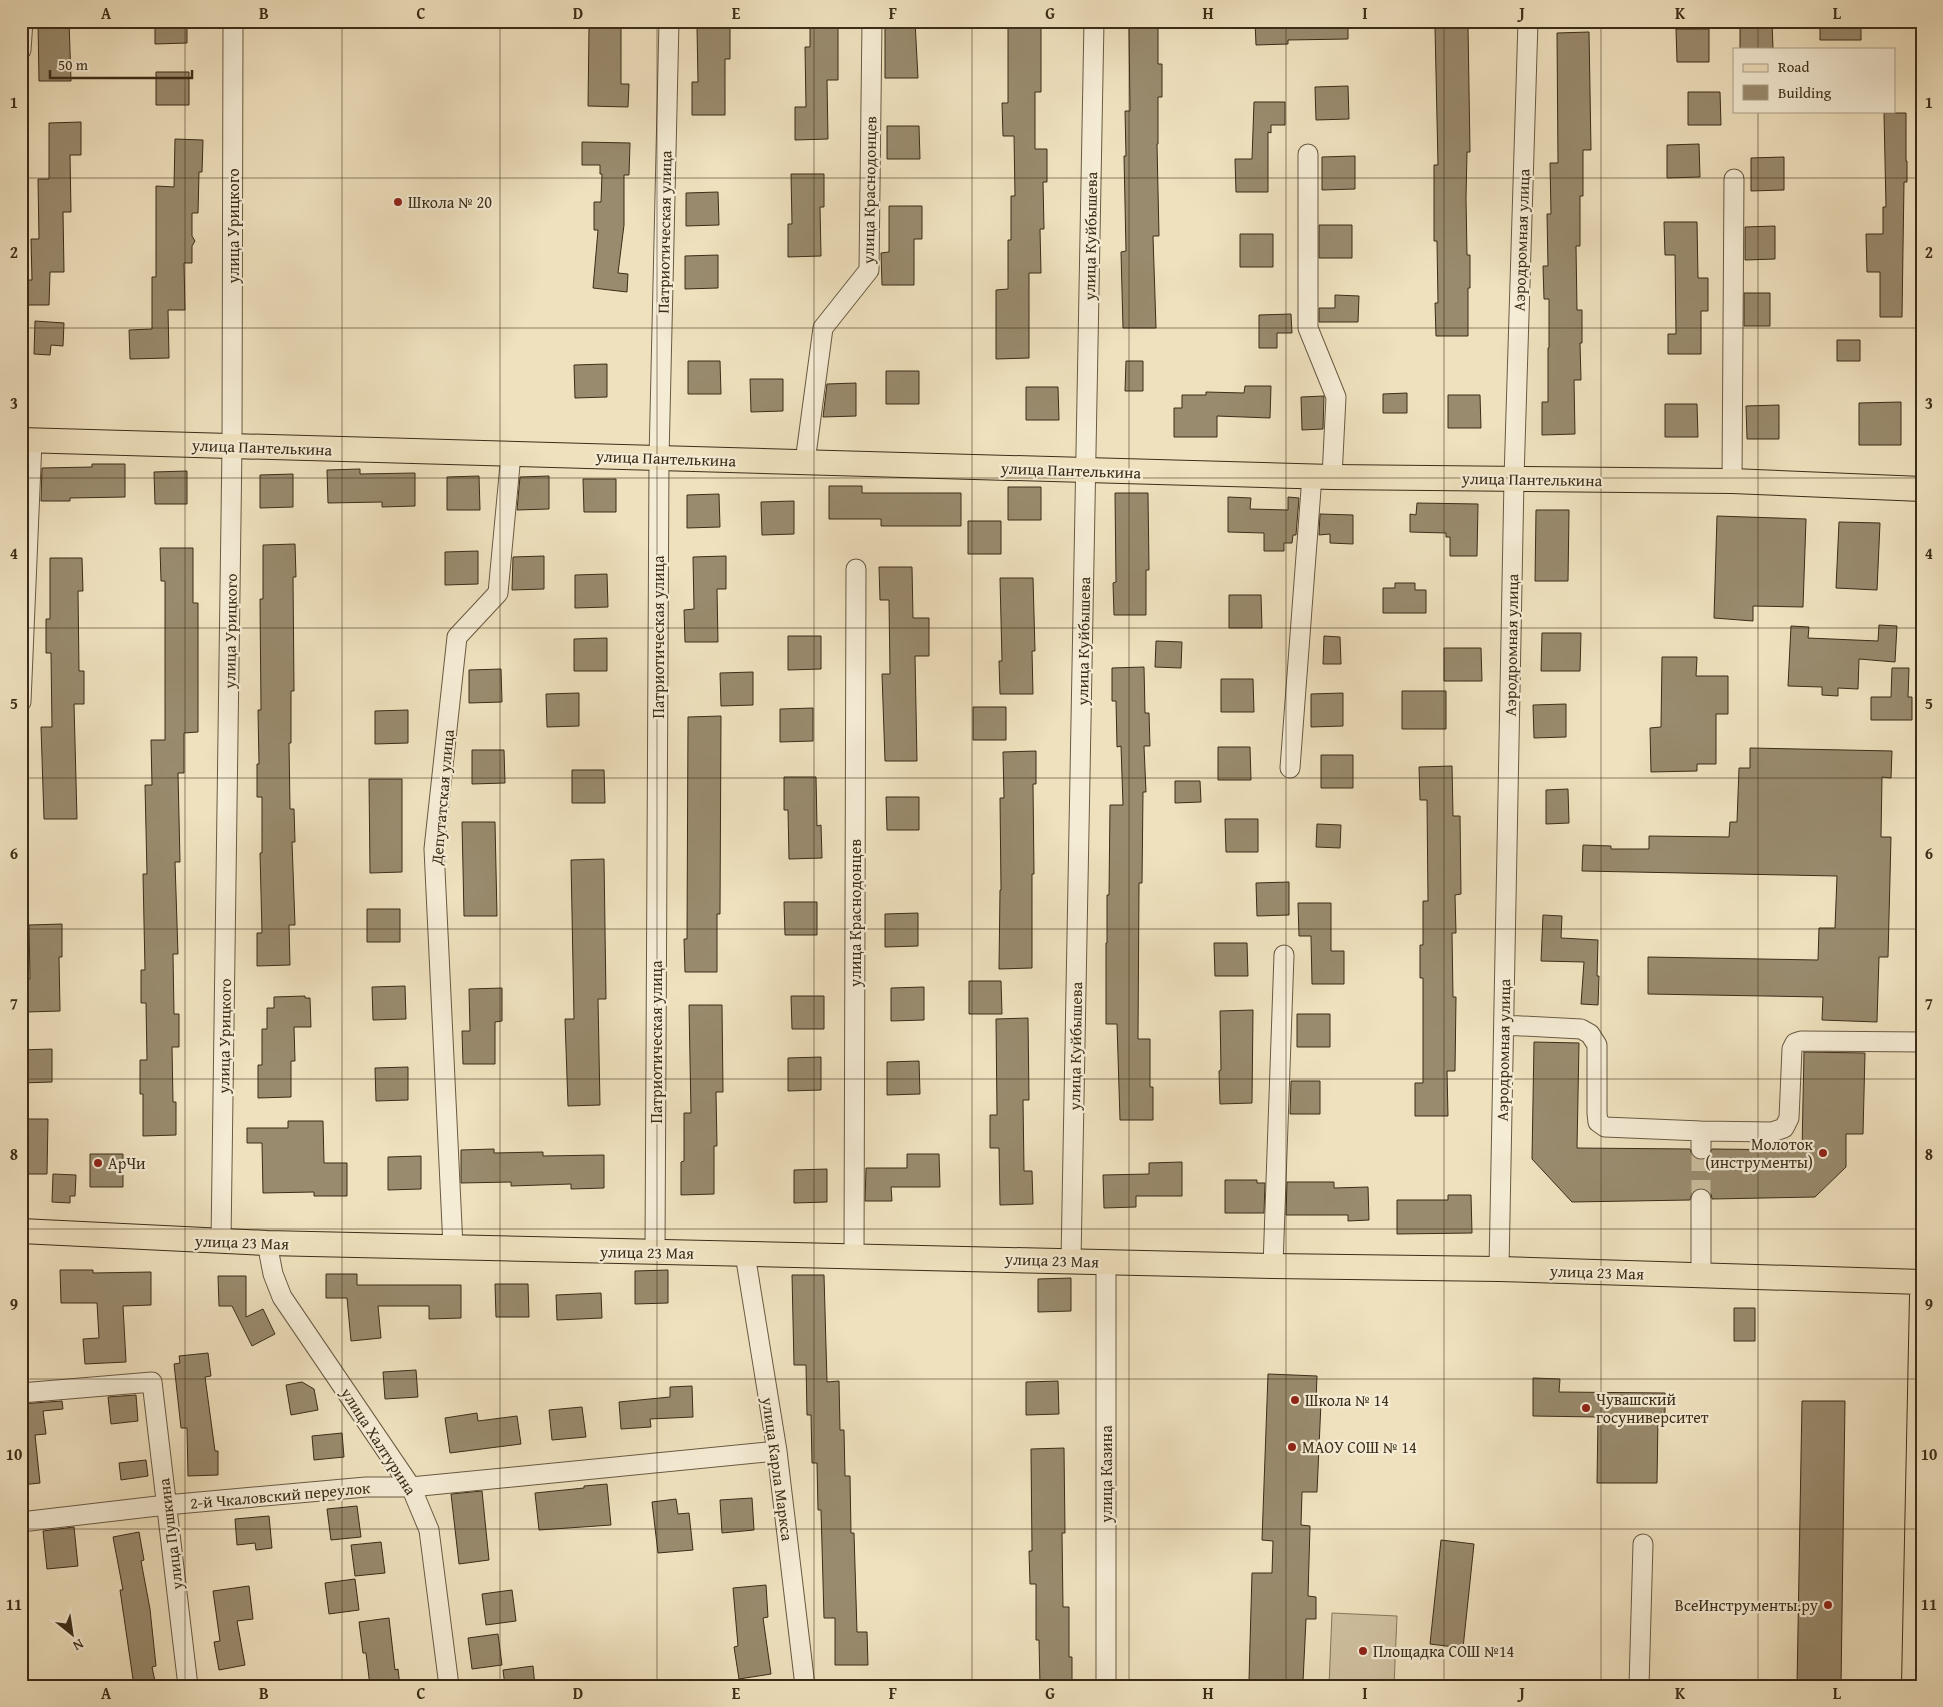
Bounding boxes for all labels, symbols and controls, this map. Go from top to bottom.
text: A [101,1,112,25]
text: B [259,1,269,25]
text: C [416,1,426,25]
text: D [573,1,583,25]
text: E [732,1,741,25]
text: F [889,1,897,25]
text: G [1045,1,1055,25]
text: H [1202,1,1214,25]
text: I [1362,1,1368,25]
text: J [1516,1,1525,25]
text: K [1675,1,1686,25]
text: L [1833,1,1842,25]
scale bar [50,48,192,80]
legend [1733,48,1896,112]
text: 50 m [58,54,89,75]
text: Road [1778,56,1809,77]
text: Building [1778,82,1832,103]
text: 1 [10,90,18,114]
text: 1 [1925,90,1933,114]
street label: улица Краснодонцев [856,116,882,265]
street label: Патриотическая улица [651,150,677,314]
street label: улица Урицкого [221,168,245,285]
street label: Аэродромная улица [1507,168,1535,312]
street label: улица Куйбышева [1077,171,1103,302]
place label: Школа № 20 [408,190,492,214]
marker: Школа № 20 [392,196,404,208]
text: 2 [10,240,18,264]
text: 2 [1925,240,1933,264]
text: 3 [10,391,18,415]
text: 3 [1925,391,1933,415]
street label: улица Пантелькина [190,433,333,461]
street label: улица Пантелькина [594,444,737,472]
street label: улица Пантелькина [999,456,1142,484]
street label: улица Пантелькина [1461,466,1603,492]
text: 4 [10,541,18,565]
text: 4 [1925,541,1933,565]
street label: Патриотическая улица [646,555,670,719]
street label: улица Урицкого [217,573,243,690]
street label: Аэродромная улица [1498,573,1524,717]
street label: улица Куйбышева [1070,576,1096,707]
text: 5 [10,691,18,715]
text: 5 [1925,691,1933,715]
street label: Депутатская улица [424,728,460,867]
street label: улица Краснодонцев [843,839,867,988]
text: 6 [10,841,18,865]
text: 6 [1925,841,1933,865]
street label: Патриотическая улица [644,960,668,1124]
street label: улица Урицкого [211,978,237,1095]
street label: Аэродромная улица [1490,978,1516,1122]
street label: улица Куйбышева [1062,981,1088,1112]
text: 7 [10,991,18,1015]
text: 7 [1925,991,1933,1015]
place label: Молоток (инструменты) [1705,1132,1814,1174]
text: 8 [10,1142,18,1166]
text: 8 [1925,1142,1933,1166]
marker: Молоток (инструменты) [1817,1147,1829,1159]
place label: АрЧи [108,1151,146,1175]
marker: АрЧи [92,1157,104,1169]
street label: улица 23 Мая [194,1228,289,1256]
street label: улица 23 Мая [599,1239,694,1265]
street label: улица 23 Мая [1004,1246,1099,1274]
street label: улица 23 Мая [1549,1258,1644,1286]
text: 9 [10,1292,18,1316]
text: 9 [1925,1292,1933,1316]
street label: улица Халтурина [335,1382,423,1500]
place label: Чувашский госуниверситет [1596,1387,1709,1429]
place label: Школа № 14 [1305,1388,1389,1412]
marker: Школа № 14 [1289,1394,1301,1406]
street label: улица Карла Маркса [756,1395,800,1543]
marker: Чувашский госуниверситет [1580,1402,1592,1414]
street label: улица Казина [1094,1425,1118,1524]
place label: МАОУ СОШ № 14 [1302,1435,1417,1459]
marker: МАОУ СОШ № 14 [1286,1441,1298,1453]
text: 10 [6,1442,22,1466]
text: 10 [1921,1442,1937,1466]
street label: 2-й Чкаловский переулок [189,1475,372,1515]
street label: улица Пушкина [151,1477,189,1592]
text: 11 [6,1592,22,1616]
text: 11 [1921,1592,1937,1616]
place label: ВсеИнструменты.ру [1675,1593,1818,1617]
marker: ВсеИнструменты.ру [1822,1599,1834,1611]
north arrow [48,1610,98,1660]
text: N [69,1634,88,1657]
place label: Площадка СОШ №14 [1373,1639,1515,1663]
marker: Площадка СОШ №14 [1357,1645,1369,1657]
text: A [101,1681,112,1705]
text: B [259,1681,269,1705]
text: C [416,1681,426,1705]
text: D [573,1681,583,1705]
text: E [732,1681,741,1705]
text: F [889,1681,897,1705]
text: G [1045,1681,1055,1705]
text: H [1202,1681,1214,1705]
text: I [1362,1681,1368,1705]
text: J [1516,1681,1525,1705]
text: K [1675,1681,1686,1705]
text: L [1833,1681,1842,1705]

